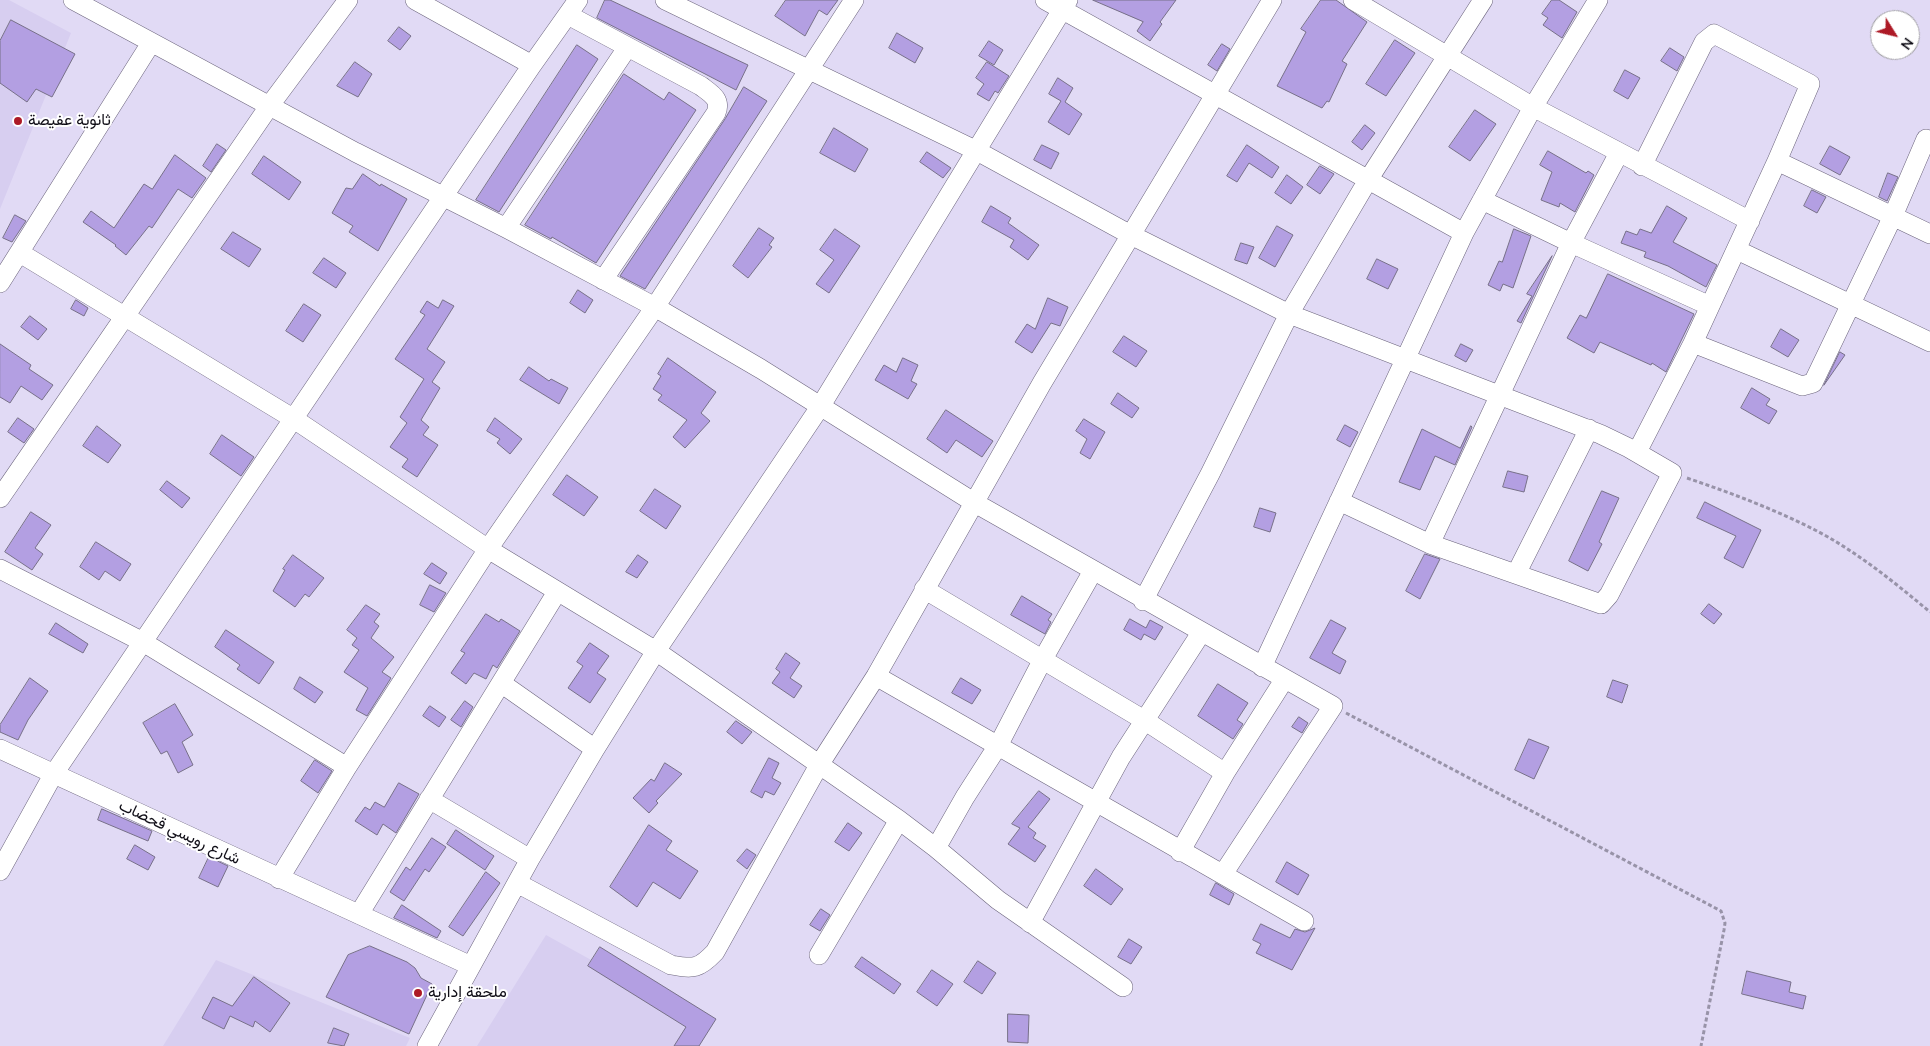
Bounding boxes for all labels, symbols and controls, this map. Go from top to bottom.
north arrow [1870,10,1920,60]
text: N [1896,34,1918,53]
place label: ثانوية عفيصة [28,111,111,131]
marker: ثانوية عفيصة [12,115,24,127]
street label: شارع رويسي قحضاب [115,796,243,870]
place label: ملحقة إدارية [428,983,507,1003]
marker: ملحقة إدارية [412,987,424,999]

